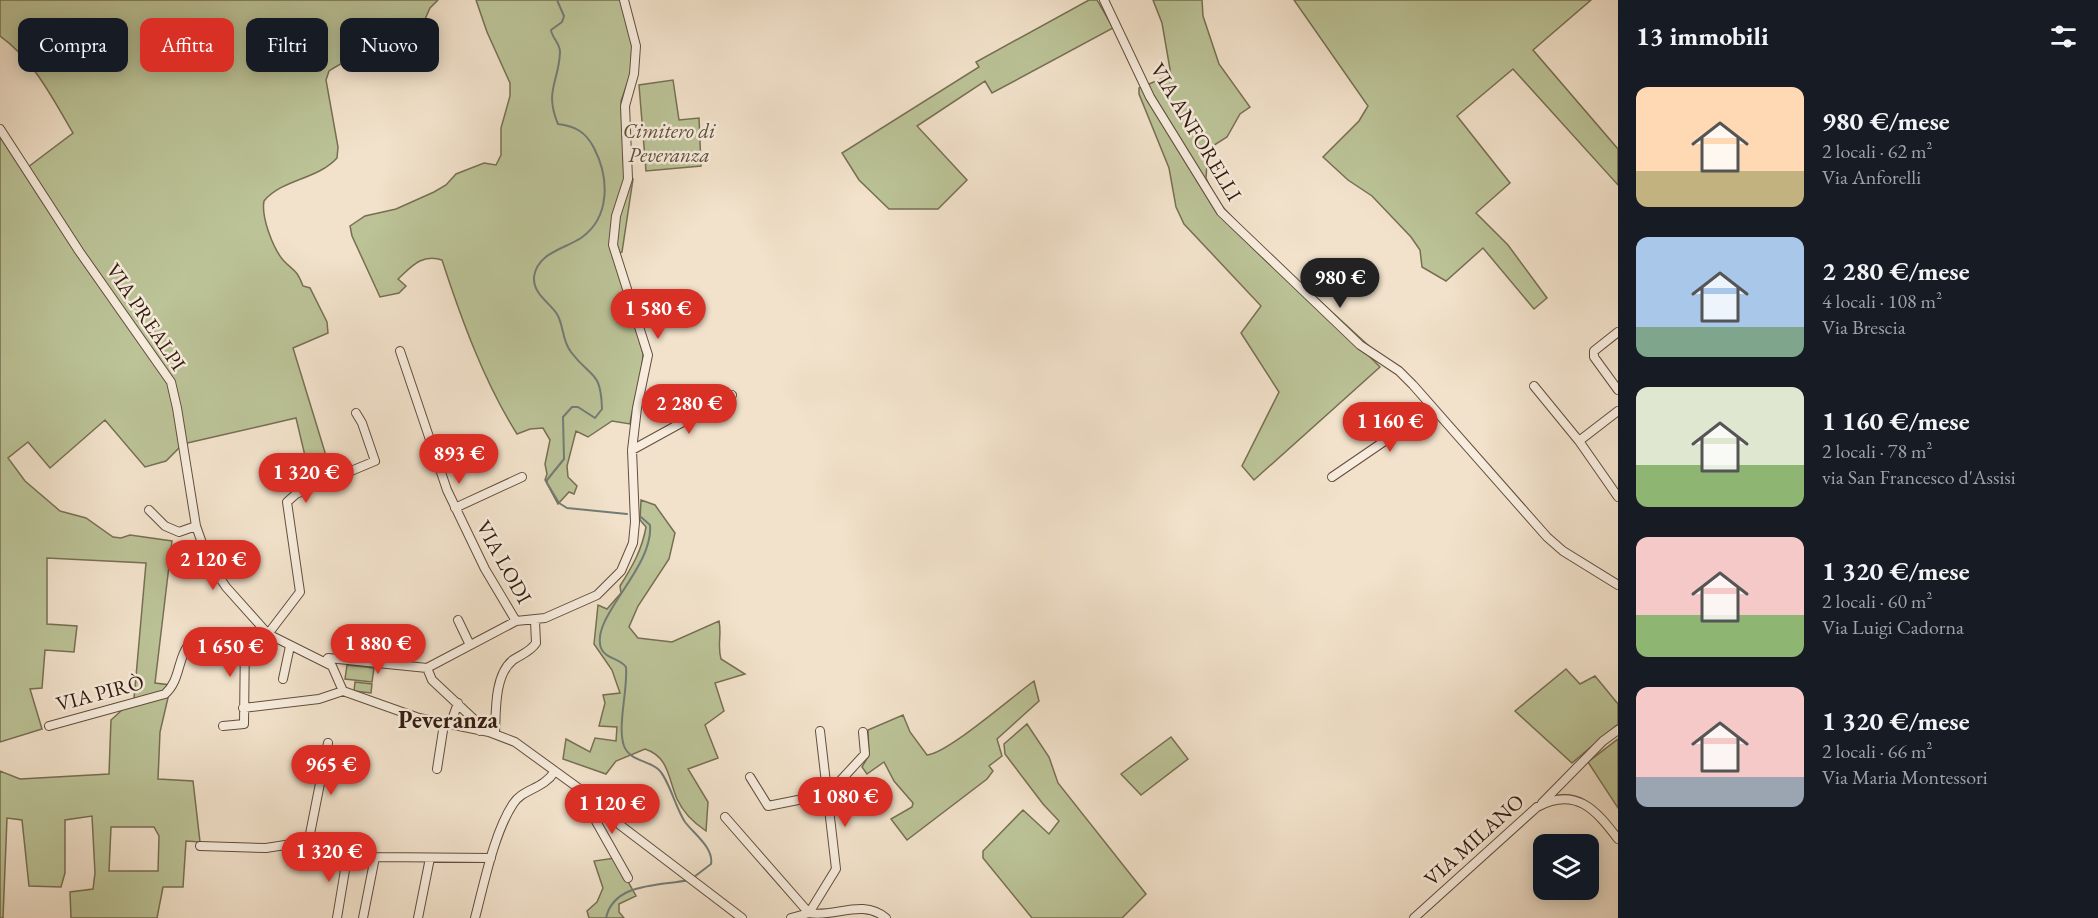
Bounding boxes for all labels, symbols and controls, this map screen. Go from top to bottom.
chip: Compra [18,18,128,72]
chip: Affitta [140,18,234,72]
chip: Filtri [246,18,328,72]
chip: Nuovo [340,18,439,72]
text: 13 immobili [1636,19,1769,53]
icon: filters [2047,20,2080,53]
street label: VIA ANFORELLI [1145,58,1248,206]
text: 980 €/mese [1822,104,1950,138]
icon: home [1684,111,1756,183]
park label: Cimitero di Peveranza [623,117,716,168]
text: 2 locali · 62 m² [1822,138,1933,164]
text: Via Anforelli [1822,164,1921,190]
text: 2 280 €/mese [1822,254,1970,288]
street label: VIA PREALPI [101,258,192,376]
pin: 980 € [1298,258,1382,309]
icon: home [1684,261,1756,333]
text: 980 € [1314,264,1366,290]
text: 4 locali · 108 m² [1822,288,1942,314]
pin: 1 580 € [603,289,713,340]
text: 1 580 € [625,295,691,321]
text: Via Brescia [1822,314,1906,340]
pin: 2 280 € [634,384,744,435]
text: 2 280 € [656,390,722,416]
pin: 1 160 € [1335,402,1445,453]
text: 1 160 €/mese [1822,404,1970,438]
text: 1 160 € [1357,408,1423,434]
icon: home [1684,411,1756,483]
pin: 893 € [417,434,501,485]
text: 2 locali · 78 m² [1822,438,1933,464]
text: 893 € [433,440,485,466]
pin: 1 320 € [251,453,361,504]
text: 1 320 € [273,459,339,485]
text: via San Francesco d'Assisi [1822,464,2016,490]
street label: VIA LODI [471,515,538,608]
pin: 2 120 € [158,540,268,591]
text: 2 120 € [180,546,246,572]
text: 1 320 €/mese [1822,554,1970,588]
icon: home [1684,561,1756,633]
text: 2 locali · 60 m² [1822,588,1933,614]
text: Via Luigi Cadorna [1822,614,1964,640]
pin: 1 880 € [323,624,433,675]
pin: 1 650 € [175,627,285,678]
text: 1 880 € [345,630,411,656]
text: 1 650 € [197,633,263,659]
street label: VIA PIRÒ [53,668,147,717]
district label: Peveranza [398,704,498,735]
text: 1 320 €/mese [1822,704,1970,738]
icon: home [1684,711,1756,783]
text: 2 locali · 66 m² [1822,738,1933,764]
pin: 965 € [289,745,373,796]
text: 965 € [305,751,357,777]
text: Via Maria Montessori [1822,764,1988,790]
pin: 1 080 € [790,777,900,828]
text: 1 080 € [812,783,878,809]
pin: 1 120 € [557,784,667,835]
street label: VIA MILANO [1418,788,1529,892]
text: 1 120 € [579,790,645,816]
pin: 1 320 € [274,832,384,883]
map controls [1533,834,1599,900]
button: layers [1533,834,1599,900]
text: 1 320 € [296,838,362,864]

